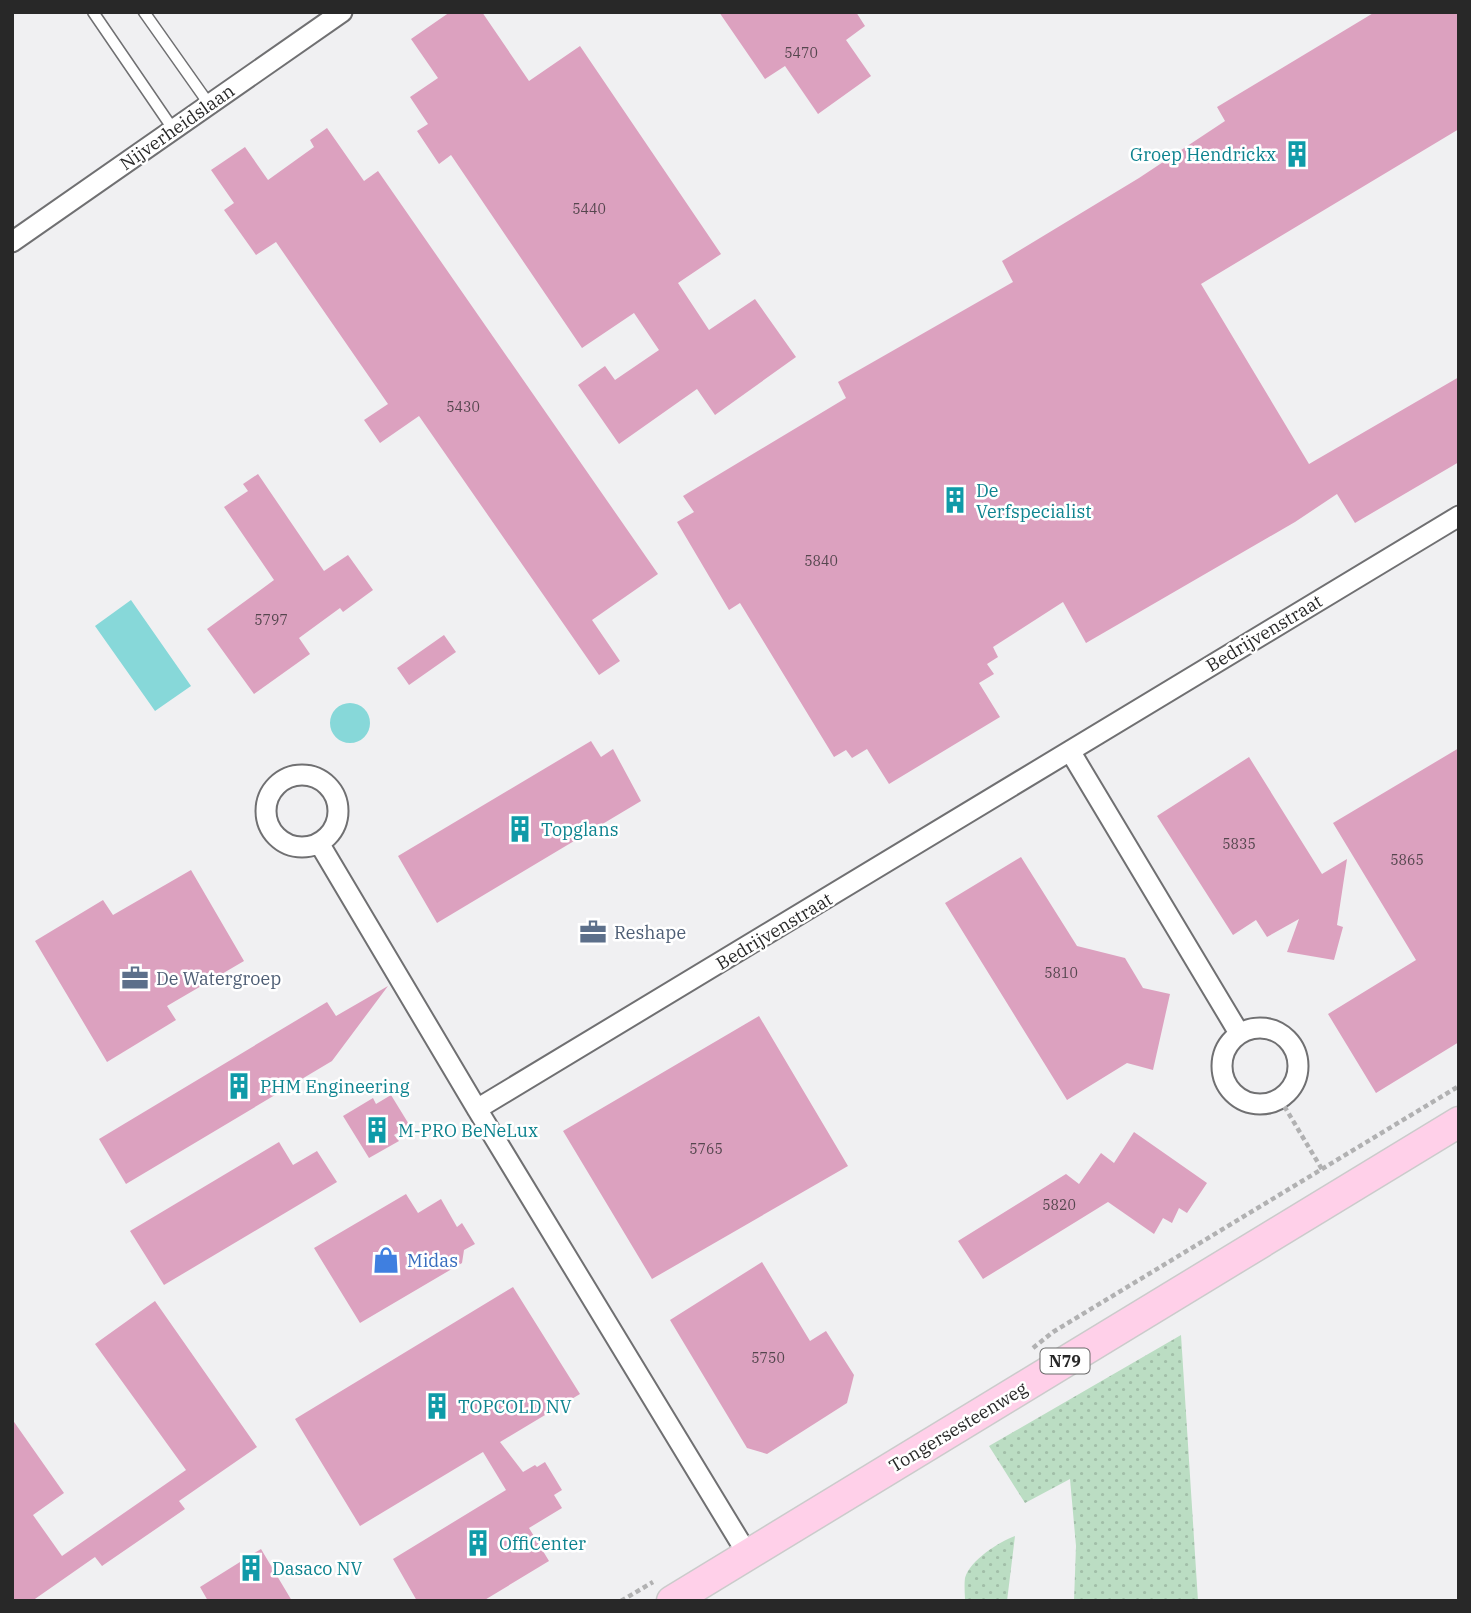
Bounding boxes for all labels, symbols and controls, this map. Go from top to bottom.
house number: 5470 [784,44,818,62]
street label: Nijverheidslaan [115,79,239,175]
building icon: Groep Hendrickx [1282,139,1312,169]
place label: Groep Hendrickx [1130,143,1276,166]
house number: 5440 [572,200,606,218]
house number: 5430 [446,398,480,416]
place label: De Verfspecialist [976,479,1092,523]
building icon: De Verfspecialist [940,485,970,515]
house number: 5840 [804,552,838,570]
street label: Bedrijvenstraat [1202,589,1326,677]
house number: 5797 [254,611,288,629]
building icon: Topglans [505,814,535,844]
place label: Topglans [541,818,618,841]
house number: 5835 [1222,835,1256,853]
house number: 5865 [1390,851,1424,869]
street label: Bedrijvenstraat [712,887,836,975]
office icon: Reshape [578,917,608,947]
place label: Reshape [614,921,686,944]
office icon: De Watergroep [120,963,150,993]
house number: 5810 [1044,964,1078,982]
place label: De Watergroep [156,967,281,990]
building icon: PHM Engineering [224,1071,254,1101]
place label: PHM Engineering [260,1075,410,1098]
building icon: M-PRO BeNeLux [362,1115,392,1145]
place label: M-PRO BeNeLux [398,1119,538,1142]
house number: 5765 [689,1140,723,1158]
house number: 5820 [1042,1196,1076,1214]
shop icon: Midas [371,1245,401,1275]
place label: Midas [407,1249,458,1272]
road number: N79 [1040,1348,1090,1373]
house number: 5750 [751,1349,785,1367]
street label: Tongersesteenweg [885,1377,1031,1477]
building icon: TOPCOLD NV [422,1391,452,1421]
place label: TOPCOLD NV [458,1395,572,1418]
building icon: OffiCenter [463,1528,493,1558]
place label: OffiCenter [499,1532,586,1555]
building icon: Dasaco NV [236,1553,266,1583]
place label: Dasaco NV [272,1557,363,1580]

